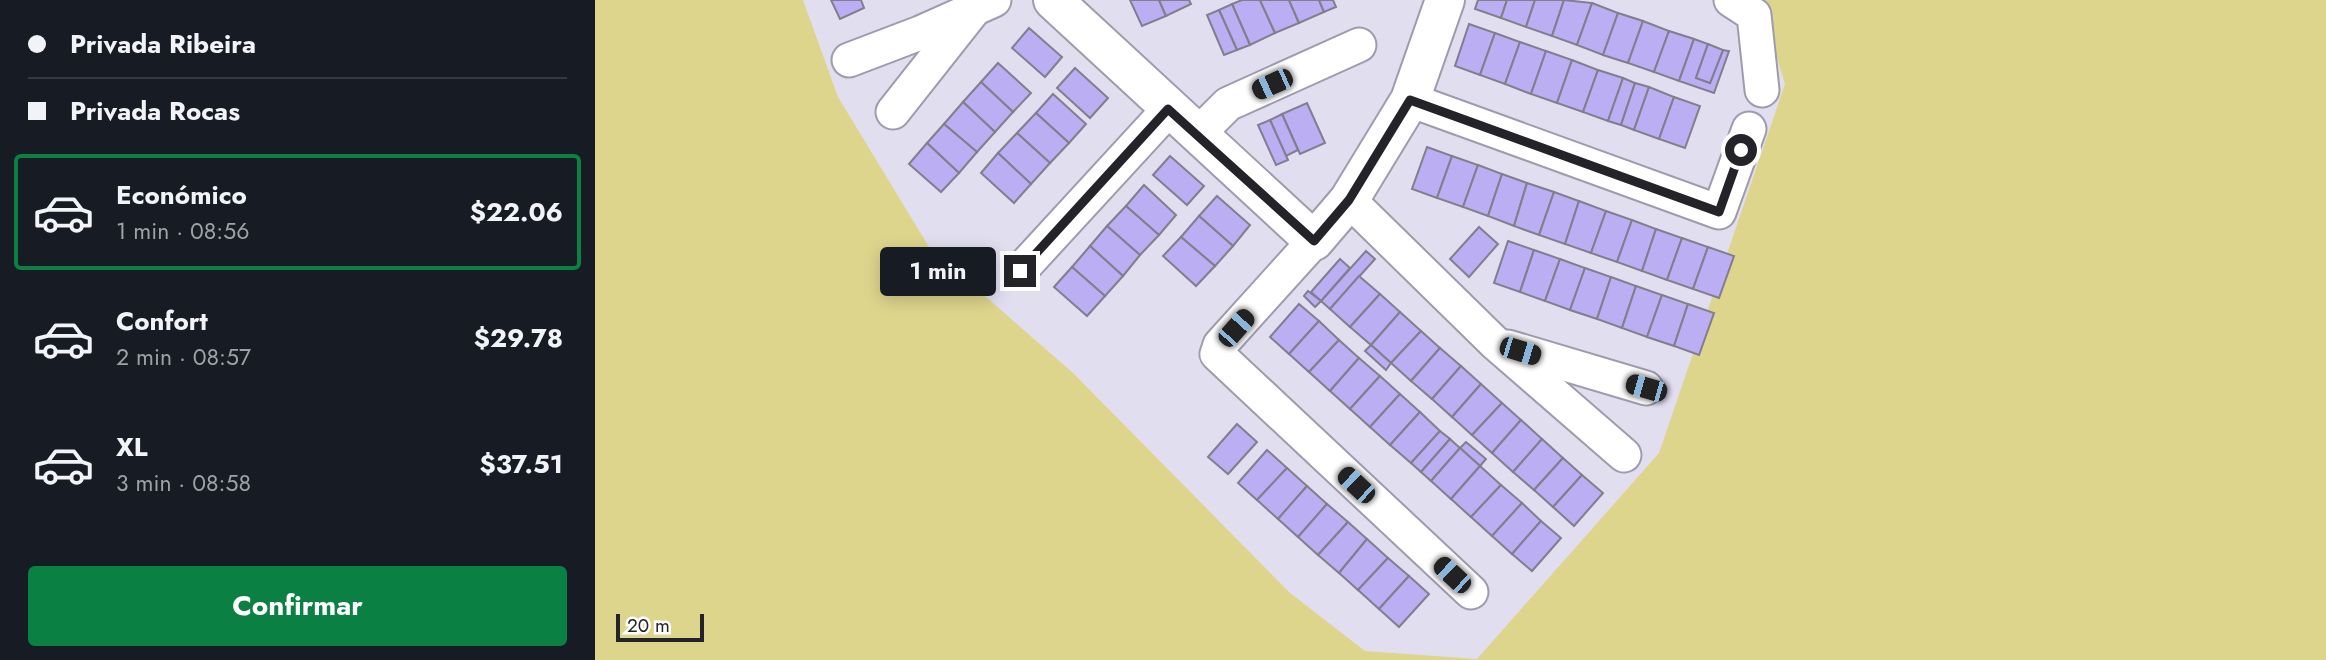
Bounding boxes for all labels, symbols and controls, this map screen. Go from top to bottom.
text: Privada Ribeira [70,25,256,63]
car [1249,66,1296,102]
text: Privada Rocas [70,92,240,130]
route start [1725,134,1757,166]
text: Económico [116,176,247,214]
icon: car [32,181,95,244]
text: $22.06 [470,193,563,231]
text: 1 min · 08:56 [116,214,249,248]
callout: 1 min [880,246,995,296]
text: 1 min [909,254,967,288]
route end [1004,255,1036,287]
text: Confort [116,302,208,340]
car [1215,305,1258,351]
icon: car [32,307,95,370]
text: $29.78 [474,319,563,357]
car [1497,335,1544,367]
text: 2 min · 08:57 [116,340,251,374]
car [1623,372,1670,404]
text: XL [116,428,148,466]
icon: car [32,433,95,496]
text: $37.51 [480,445,563,483]
car [1334,463,1379,507]
text: 3 min · 08:58 [116,466,251,500]
car [1430,553,1475,597]
button: Confirmar [28,566,567,646]
scale bar [616,611,703,643]
text: 20 m [627,612,670,639]

